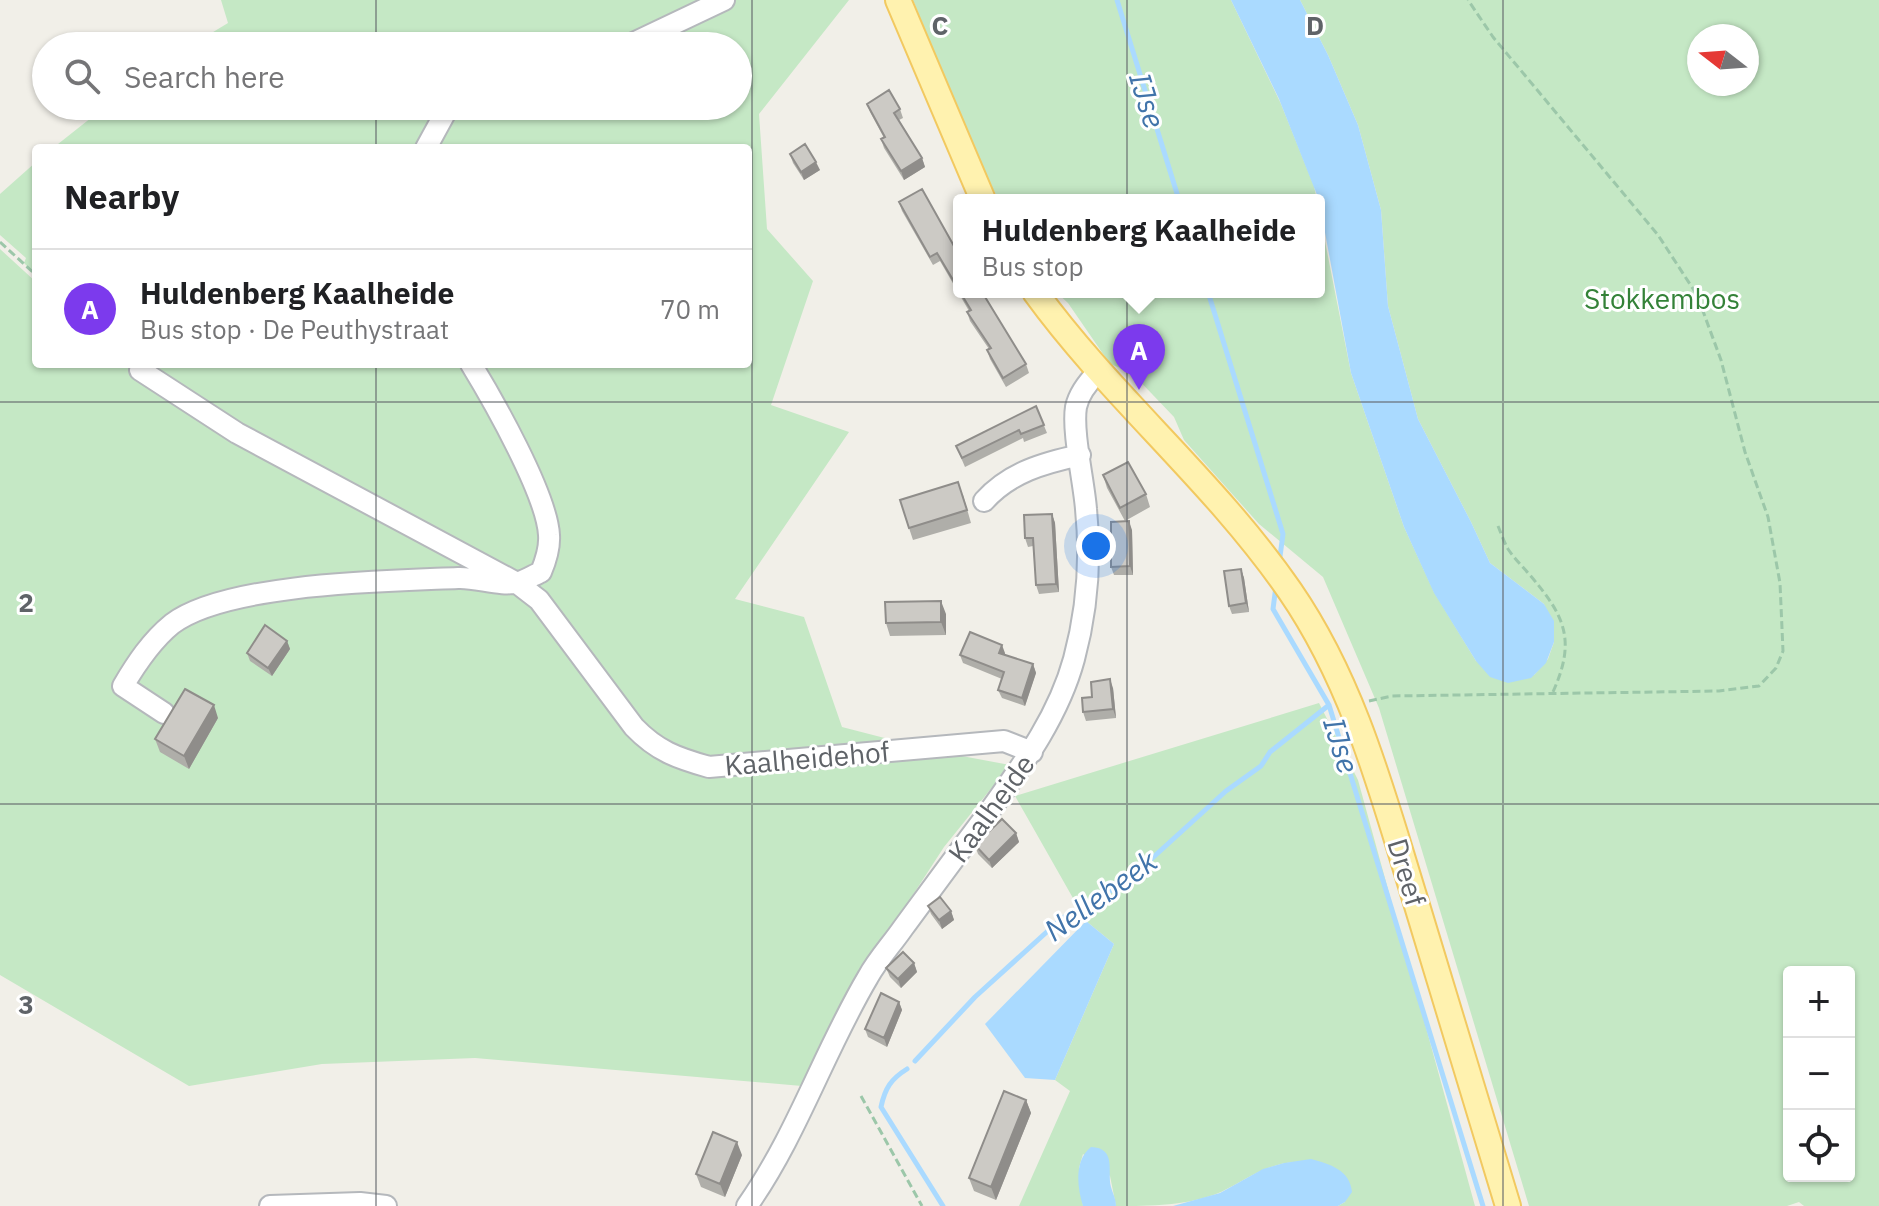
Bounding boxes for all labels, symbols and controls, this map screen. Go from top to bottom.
text: C [932,8,949,42]
text: D [1306,8,1324,42]
north arrow [1687,24,1759,96]
search box [32,32,752,120]
icon: search [60,54,104,98]
text: Search here [124,57,285,96]
water label: IJse [1121,68,1175,132]
text: Nearby [64,174,179,218]
popup [953,194,1325,298]
text: Huldenberg Kaalheide [982,210,1296,249]
text: Bus stop [982,249,1084,283]
text: Huldenberg Kaalheide [140,273,454,312]
park label: Stokkembos [1584,280,1740,317]
text: A [81,292,99,326]
text: 70 m [660,292,720,326]
text: Bus stop · De Peuthystraat [140,312,449,346]
pin: A [1113,324,1165,390]
your location [1076,526,1116,566]
text: 2 [18,585,34,619]
water label: IJse [1315,713,1369,777]
street label: Kaalheidehof [723,732,891,784]
street label: Kaalheide [939,747,1043,869]
street label: Dreef [1379,834,1435,910]
water label: Nellebeek [1036,841,1164,949]
map controls [1783,966,1855,1182]
button: + [1783,966,1855,1038]
text: 3 [18,987,34,1021]
button: − [1783,1038,1855,1110]
button: locate [1783,1110,1855,1182]

